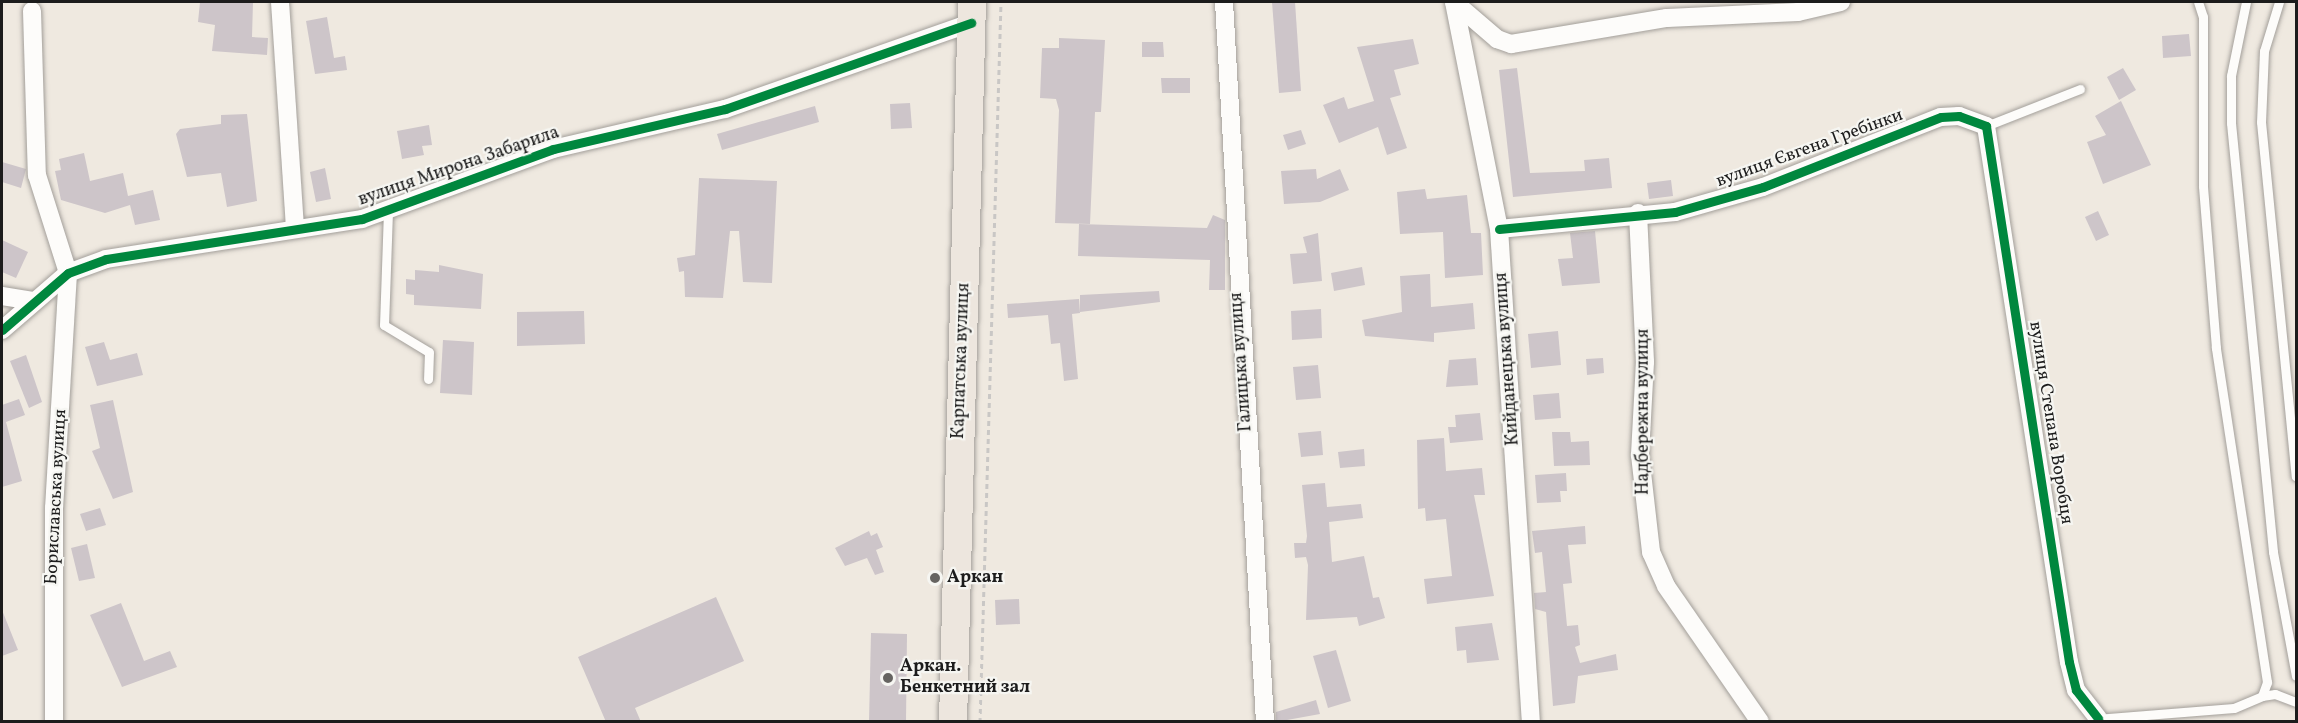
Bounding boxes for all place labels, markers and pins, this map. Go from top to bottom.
place label: Аркан [947,567,1003,589]
marker: Аркан [928,571,942,585]
place label: Аркан. Бенкетний зал [900,657,1030,700]
marker: Аркан. Бенкетний зал [881,671,895,685]

